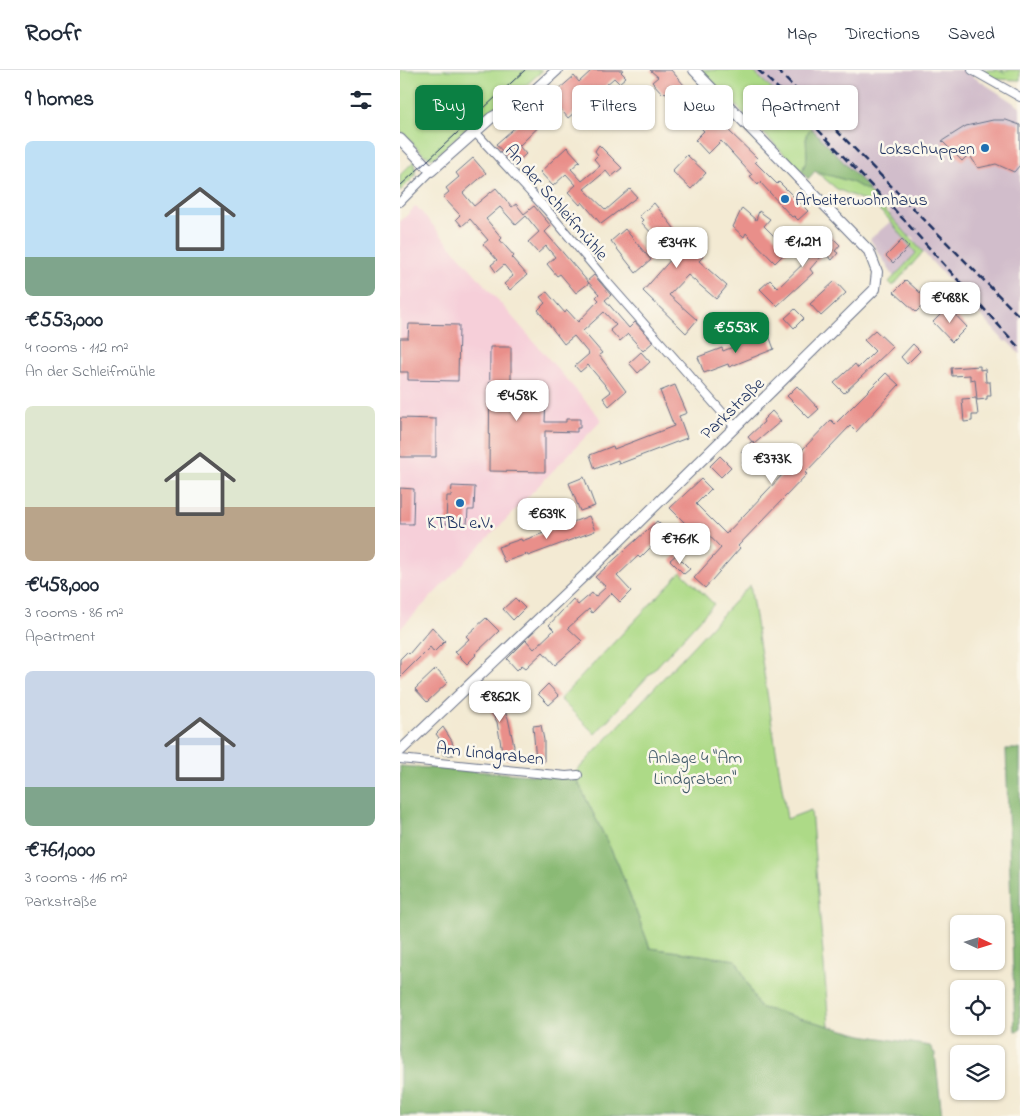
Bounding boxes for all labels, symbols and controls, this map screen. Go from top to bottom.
text: Roofr [25,17,81,52]
text: Map [787,22,817,48]
text: Directions [845,22,920,48]
text: Saved [948,22,995,48]
text: 9 homes [25,85,94,115]
chip: Buy [415,85,483,130]
chip: Rent [493,85,562,130]
chip: Filters [572,85,655,130]
chip: New [665,85,733,130]
chip: Apartment [743,85,858,130]
icon: filters [347,86,375,114]
place label: Lokschuppen [879,137,975,163]
street label: An der Schleifmühle [498,139,614,268]
marker: Lokschuppen [979,142,991,154]
icon: home [155,174,245,264]
place label: Arbeiterwohnhaus [795,188,928,214]
marker: Arbeiterwohnhaus [779,193,791,205]
pin: €347K [642,226,712,269]
pin: €1.2M [768,226,838,268]
text: €1.2M [784,230,822,254]
text: €347K [658,231,696,255]
pin: €488K [915,282,985,324]
text: €488K [931,286,969,310]
text: €553,000 [25,306,103,336]
pin: €553K [701,312,771,354]
text: €553K [714,316,758,340]
text: 4 rooms · 112 m² [25,336,128,360]
text: An der Schleifmühle [25,360,156,384]
street label: Parkstraße [695,371,772,447]
pin: €458K [482,380,552,422]
text: €458K [497,384,537,408]
icon: home [155,439,245,529]
pin: €373K [737,442,807,485]
text: €373K [753,447,791,471]
marker: KTBL e.V. [454,497,466,509]
pin: €639K [512,498,582,540]
text: €639K [528,502,566,526]
place label: KTBL e.V. [427,511,493,537]
pin: €761K [645,522,715,565]
text: €761K [661,527,699,551]
text: €458,000 [25,571,99,601]
text: 3 rooms · 86 m² [25,601,123,625]
text: Apartment [25,625,95,649]
pin: €862K [465,680,535,723]
text: €862K [480,685,520,709]
icon: home [155,704,245,794]
street label: Am Lindgraben [434,736,545,775]
park label: Anlage 4 "Am Lindgraben" [648,746,742,794]
text: €761,000 [25,836,95,866]
text: 3 rooms · 116 m² [25,866,128,890]
text: Parkstraße [25,890,97,914]
north arrow [950,915,1005,970]
map controls [950,915,1005,1100]
button: locate [950,980,1005,1035]
button: layers [950,1045,1005,1100]

